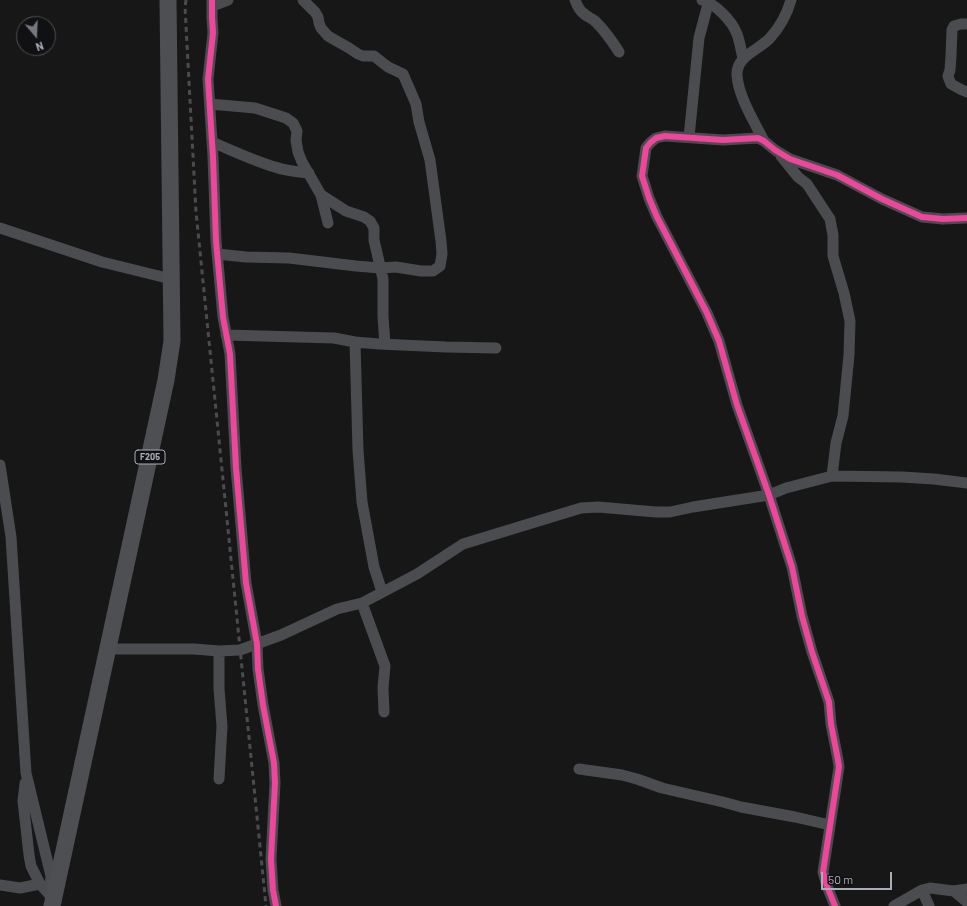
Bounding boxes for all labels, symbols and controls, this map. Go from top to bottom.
north arrow [16,16,56,56]
text: N [34,40,45,54]
road number: F205 [135,450,165,464]
scale bar [823,864,894,890]
text: 50 m [828,872,853,886]

